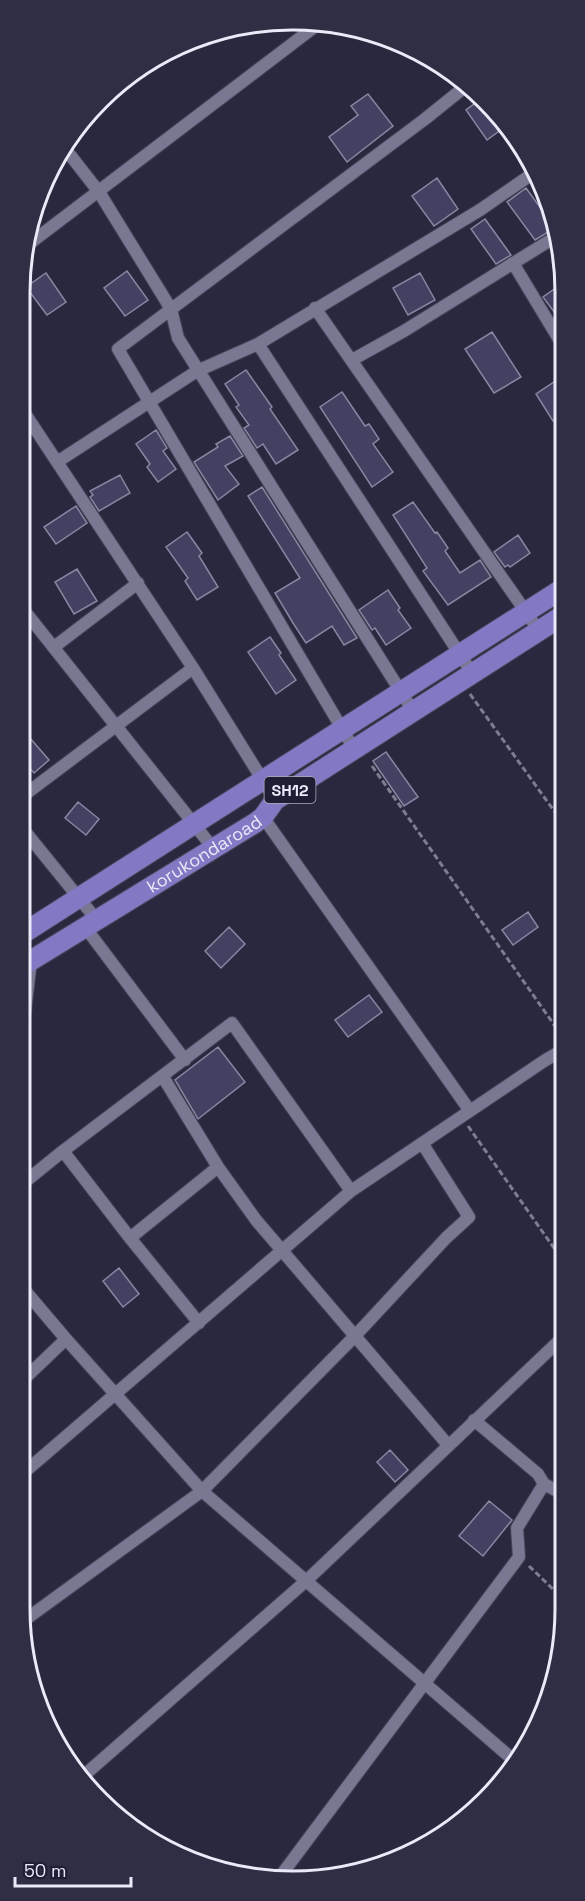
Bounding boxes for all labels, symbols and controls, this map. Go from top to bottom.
road number: SH12 [264,777,316,803]
street label: korukondaroad [142,810,266,898]
scale bar [15,1850,130,1888]
text: 50 m [24,1859,66,1882]

